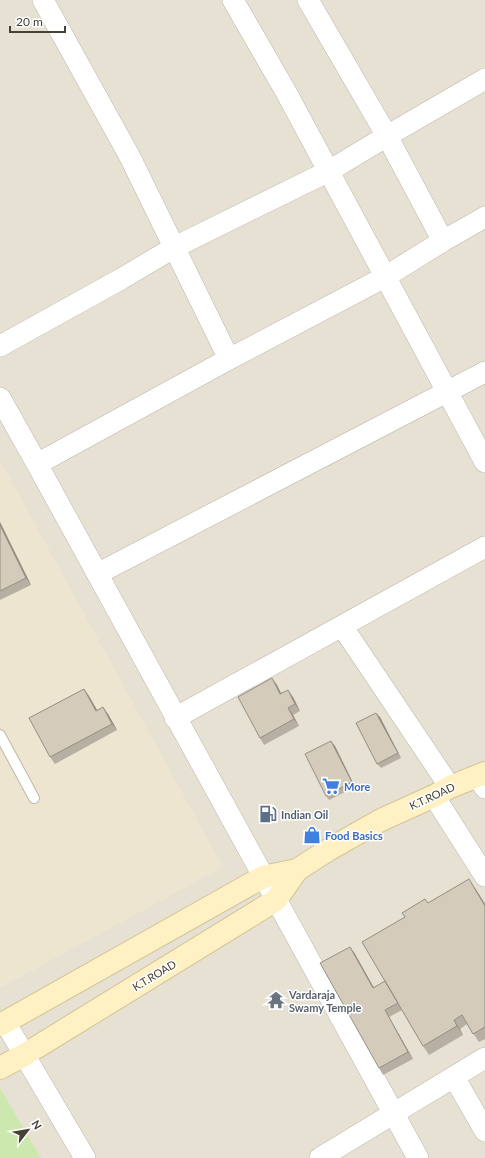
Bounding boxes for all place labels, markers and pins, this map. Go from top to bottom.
supermarket icon: More [321,776,341,796]
place label: More [344,780,370,793]
fuel station icon: Indian Oil [258,804,278,824]
place label: Indian Oil [281,808,328,821]
shop icon: Food Basics [302,825,322,845]
place label: Food Basics [325,829,383,842]
place label: Vardaraja Swamy Temple [288,988,361,1014]
temple icon: Vardaraja Swamy Temple [266,990,286,1010]

